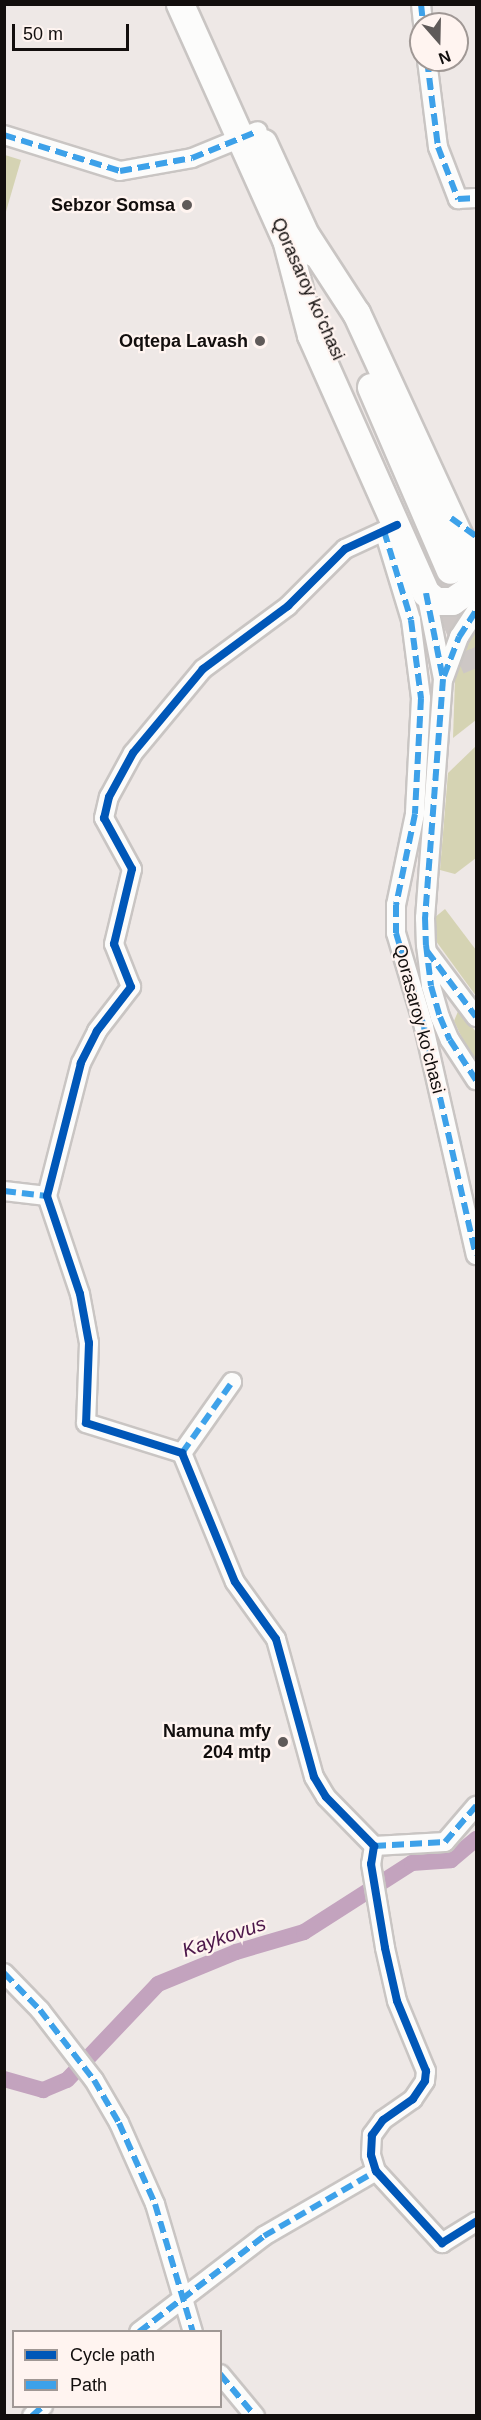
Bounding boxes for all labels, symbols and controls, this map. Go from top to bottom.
scale bar [15,12,132,50]
north arrow [409,12,469,72]
text: 50 m [23,24,63,44]
text: N [436,48,453,67]
place label: Sebzor Somsa [51,194,175,216]
marker: Sebzor Somsa [180,198,194,212]
street label: Qorasaroy ko'chasi [267,214,349,364]
place label: Oqtepa Lavash [119,330,248,352]
marker: Oqtepa Lavash [253,334,267,348]
street label: Qorasaroy ko'chasi [389,942,449,1096]
place label: Namuna mfy 204 mtp [163,1721,271,1764]
marker: Namuna mfy 204 mtp [276,1735,290,1749]
water label: Kaykovus [179,1912,269,1962]
legend [12,2330,222,2408]
text: Cycle path [70,2345,155,2365]
text: Path [70,2375,107,2395]

